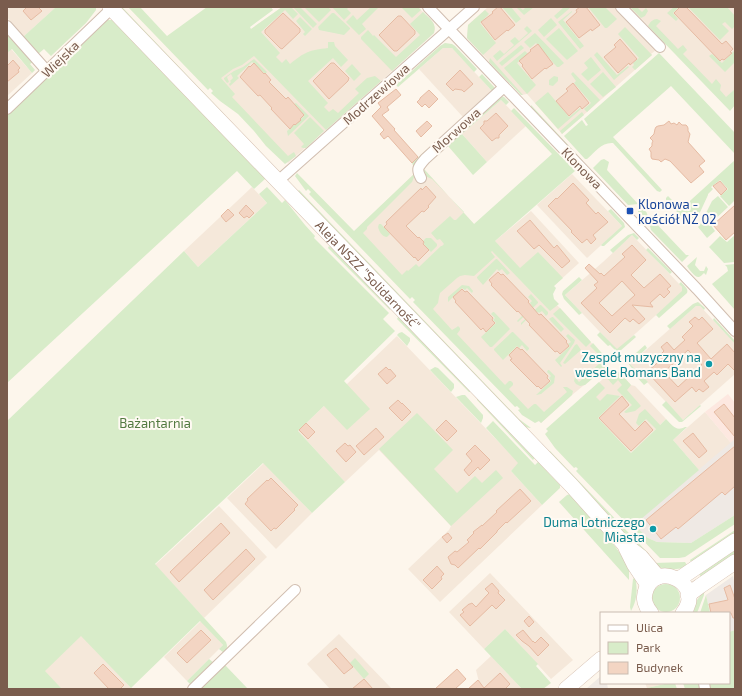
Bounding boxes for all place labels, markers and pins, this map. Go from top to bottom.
place label: Klonowa - kościół NŻ 02 [638,196,717,227]
marker: Klonowa - kościół NŻ 02 [625,206,635,216]
place label: Zespół muzyczny na wesele Romans Band [575,349,701,380]
marker: Zespół muzyczny na wesele Romans Band [704,359,714,369]
place label: Duma Lotniczego Miasta [543,514,645,545]
marker: Duma Lotniczego Miasta [648,524,658,534]

